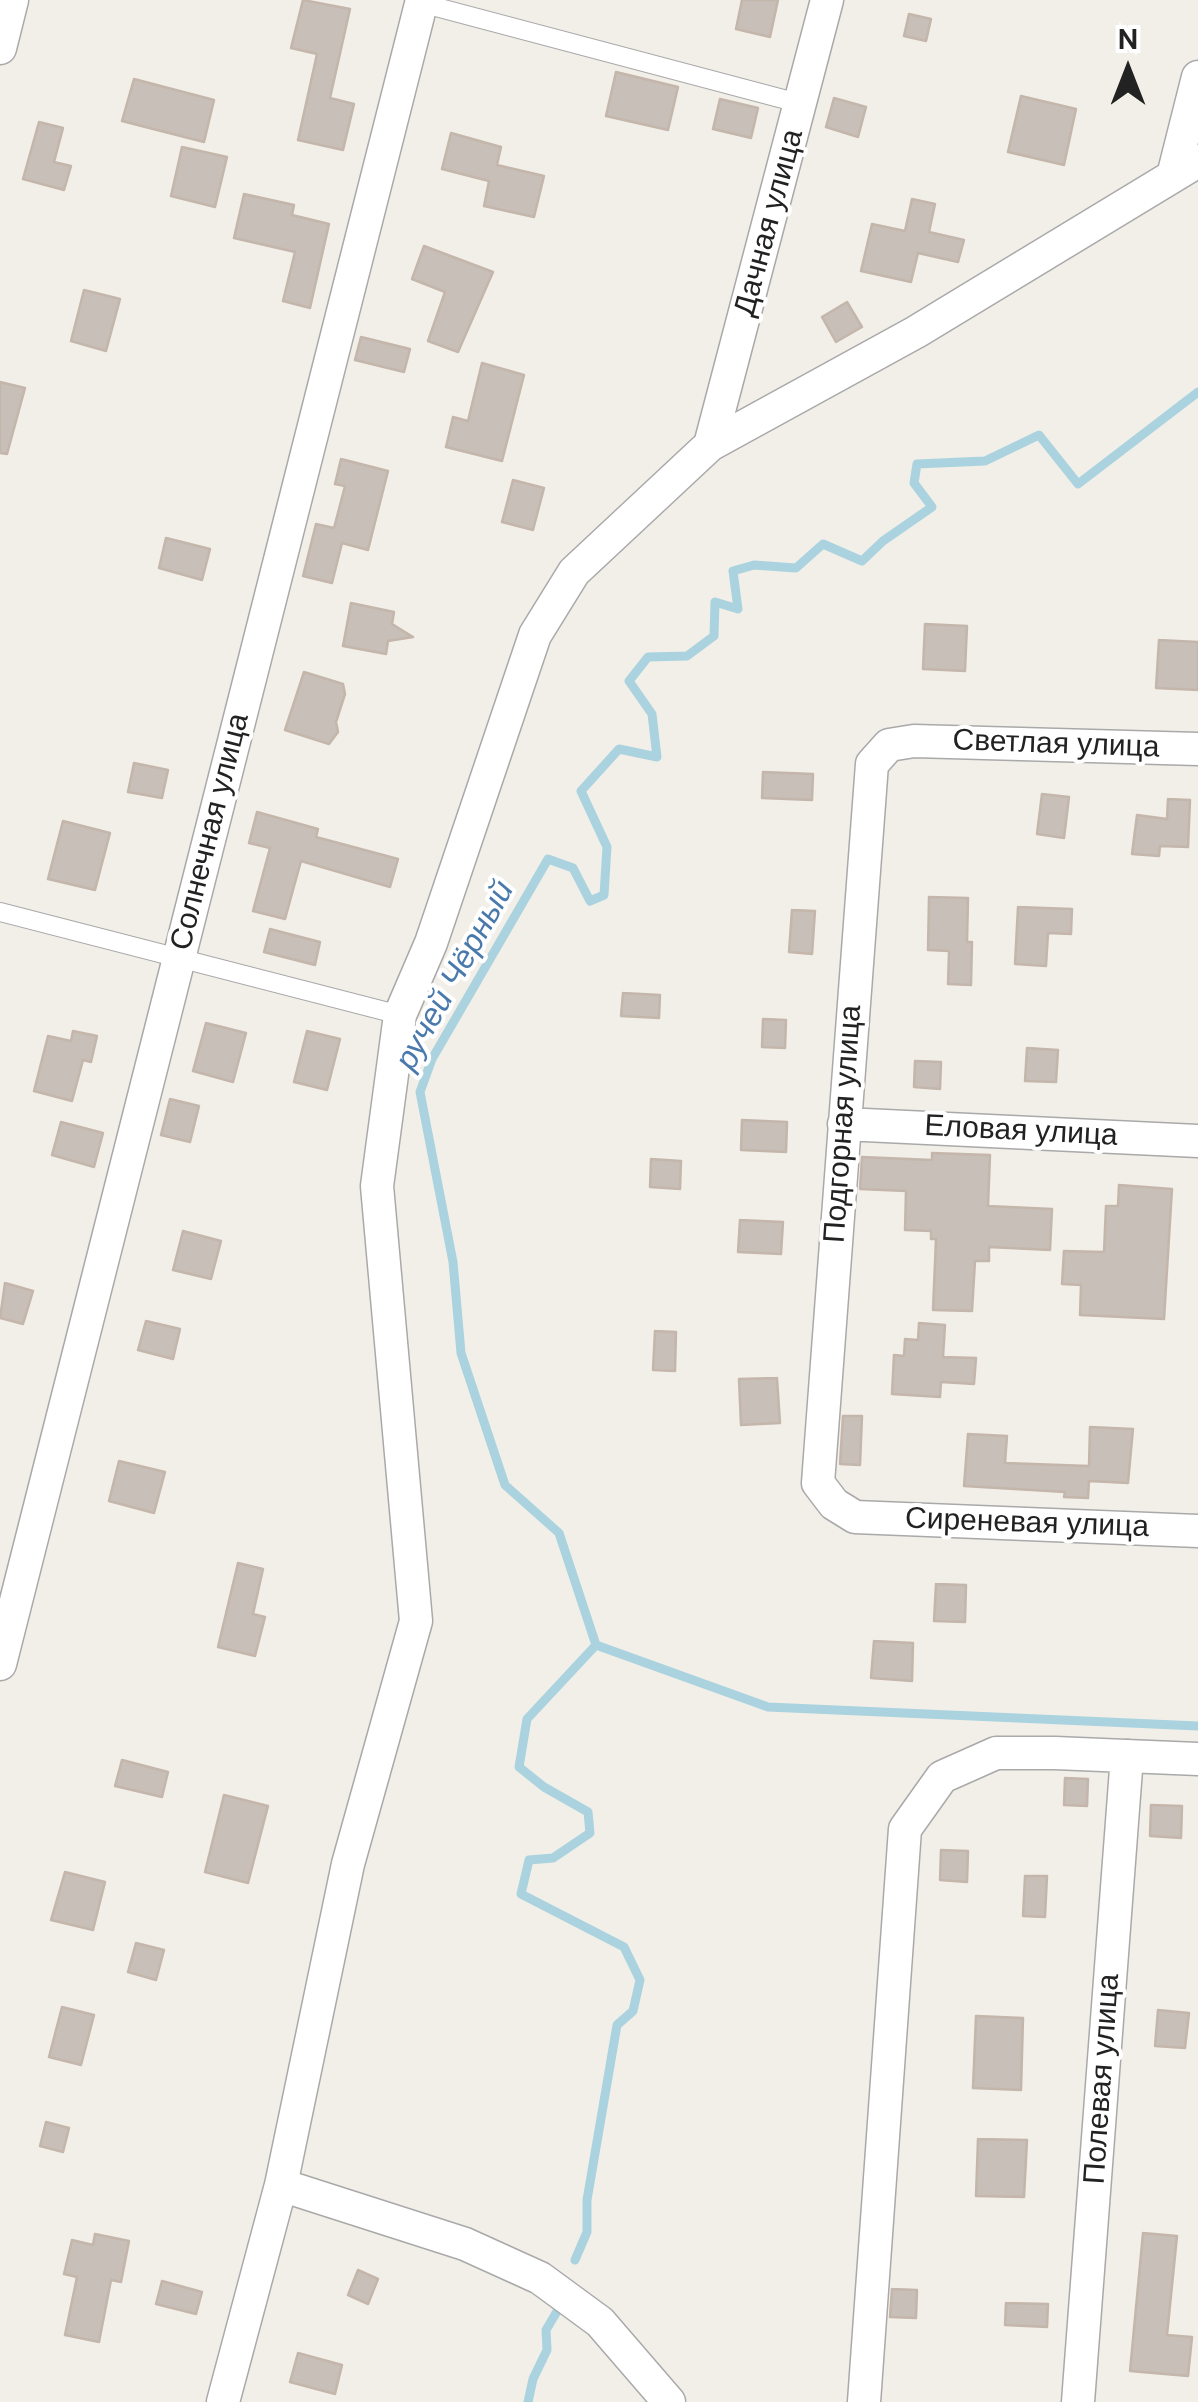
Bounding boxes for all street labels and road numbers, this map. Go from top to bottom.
street label: Дачная улица [728,126,812,320]
street label: Солнечная улица [164,710,258,954]
street label: Светлая улица [952,723,1160,767]
street label: Подгорная улица [818,1004,870,1244]
street label: Еловая улица [923,1109,1119,1155]
street label: Сиреневая улица [904,1502,1150,1546]
street label: Полевая улица [1078,1973,1128,2185]

